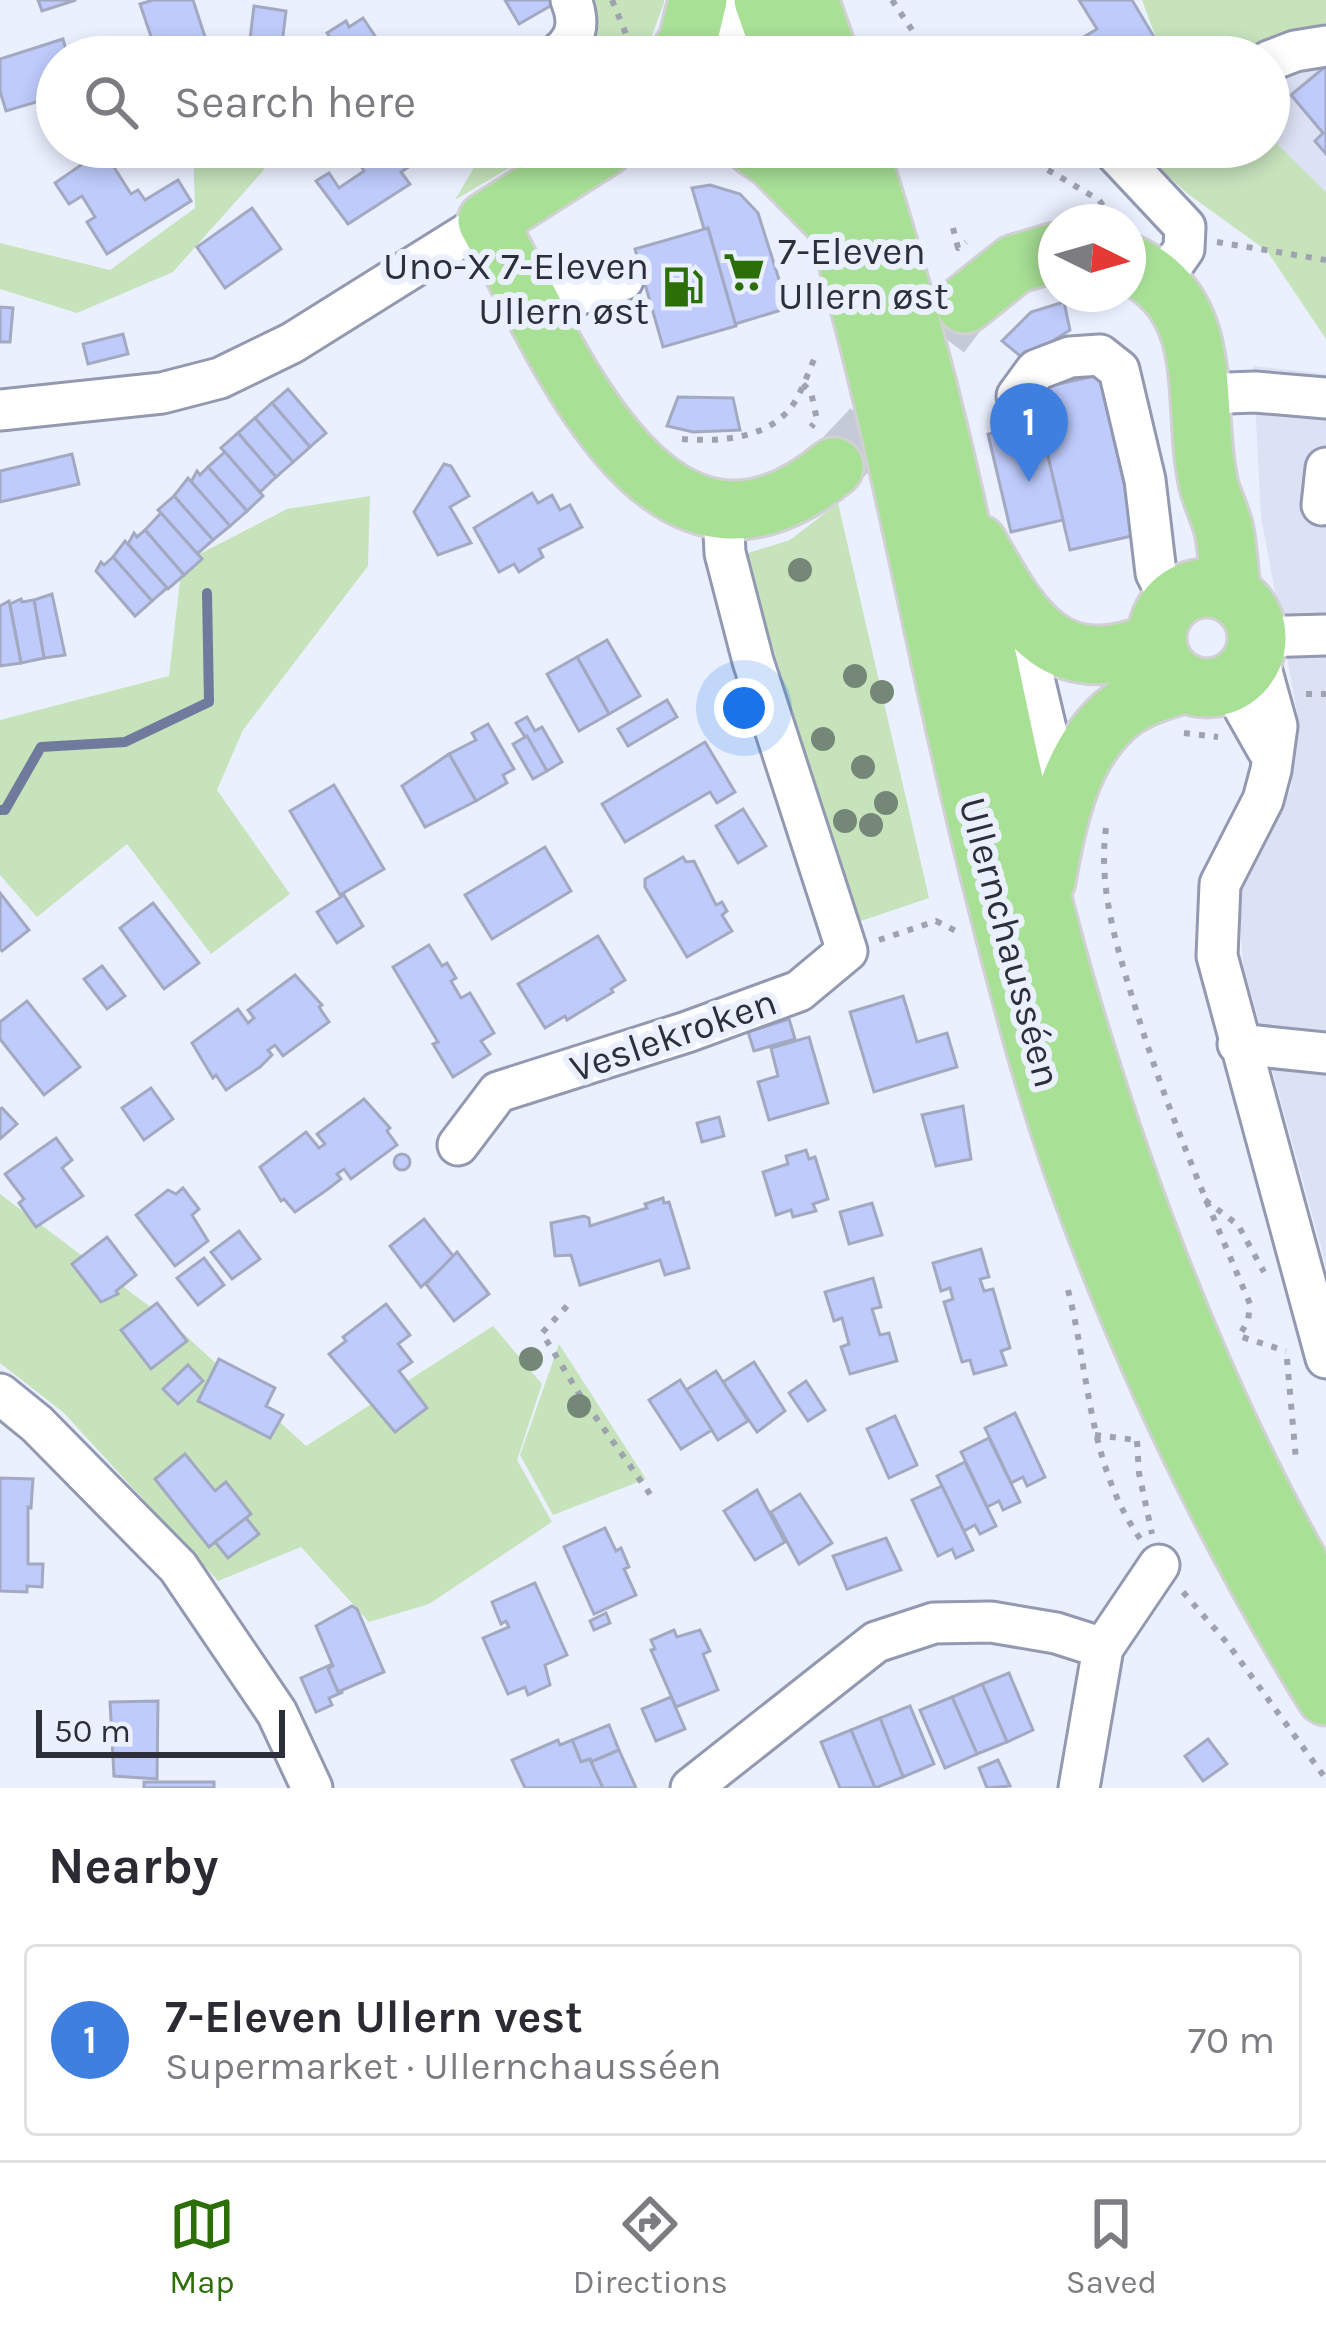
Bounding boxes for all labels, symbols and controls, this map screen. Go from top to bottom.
search box [36,36,1290,168]
icon: search [78,69,144,135]
text: Search here [174,76,416,128]
north arrow [1038,204,1146,312]
place label: 7-Eleven Ullern øst [778,228,949,319]
place label: Uno-X 7-Eleven Ullern øst [383,243,649,334]
supermarket icon: 7-Eleven Ullern øst [721,249,767,295]
fuel station icon: Uno-X 7-Eleven Ullern øst [660,264,706,310]
pin: 1 [990,383,1068,482]
your location [714,678,774,738]
street label: Ullernchausséen [949,792,1071,1092]
street label: Veslekroken [564,978,783,1092]
scale bar [36,1704,285,1757]
text: 50 m [54,1712,131,1750]
text: Nearby [48,1836,218,1896]
text: 7-Eleven Ullern vest [165,1991,583,2043]
text: 1 [83,2017,97,2063]
text: 70 m [1188,2017,1275,2063]
text: Supermarket · Ullernchausséen [165,2043,722,2089]
tab: Map [169,2191,235,2301]
tab: Directions [573,2191,728,2301]
tab: Saved [1066,2191,1157,2301]

